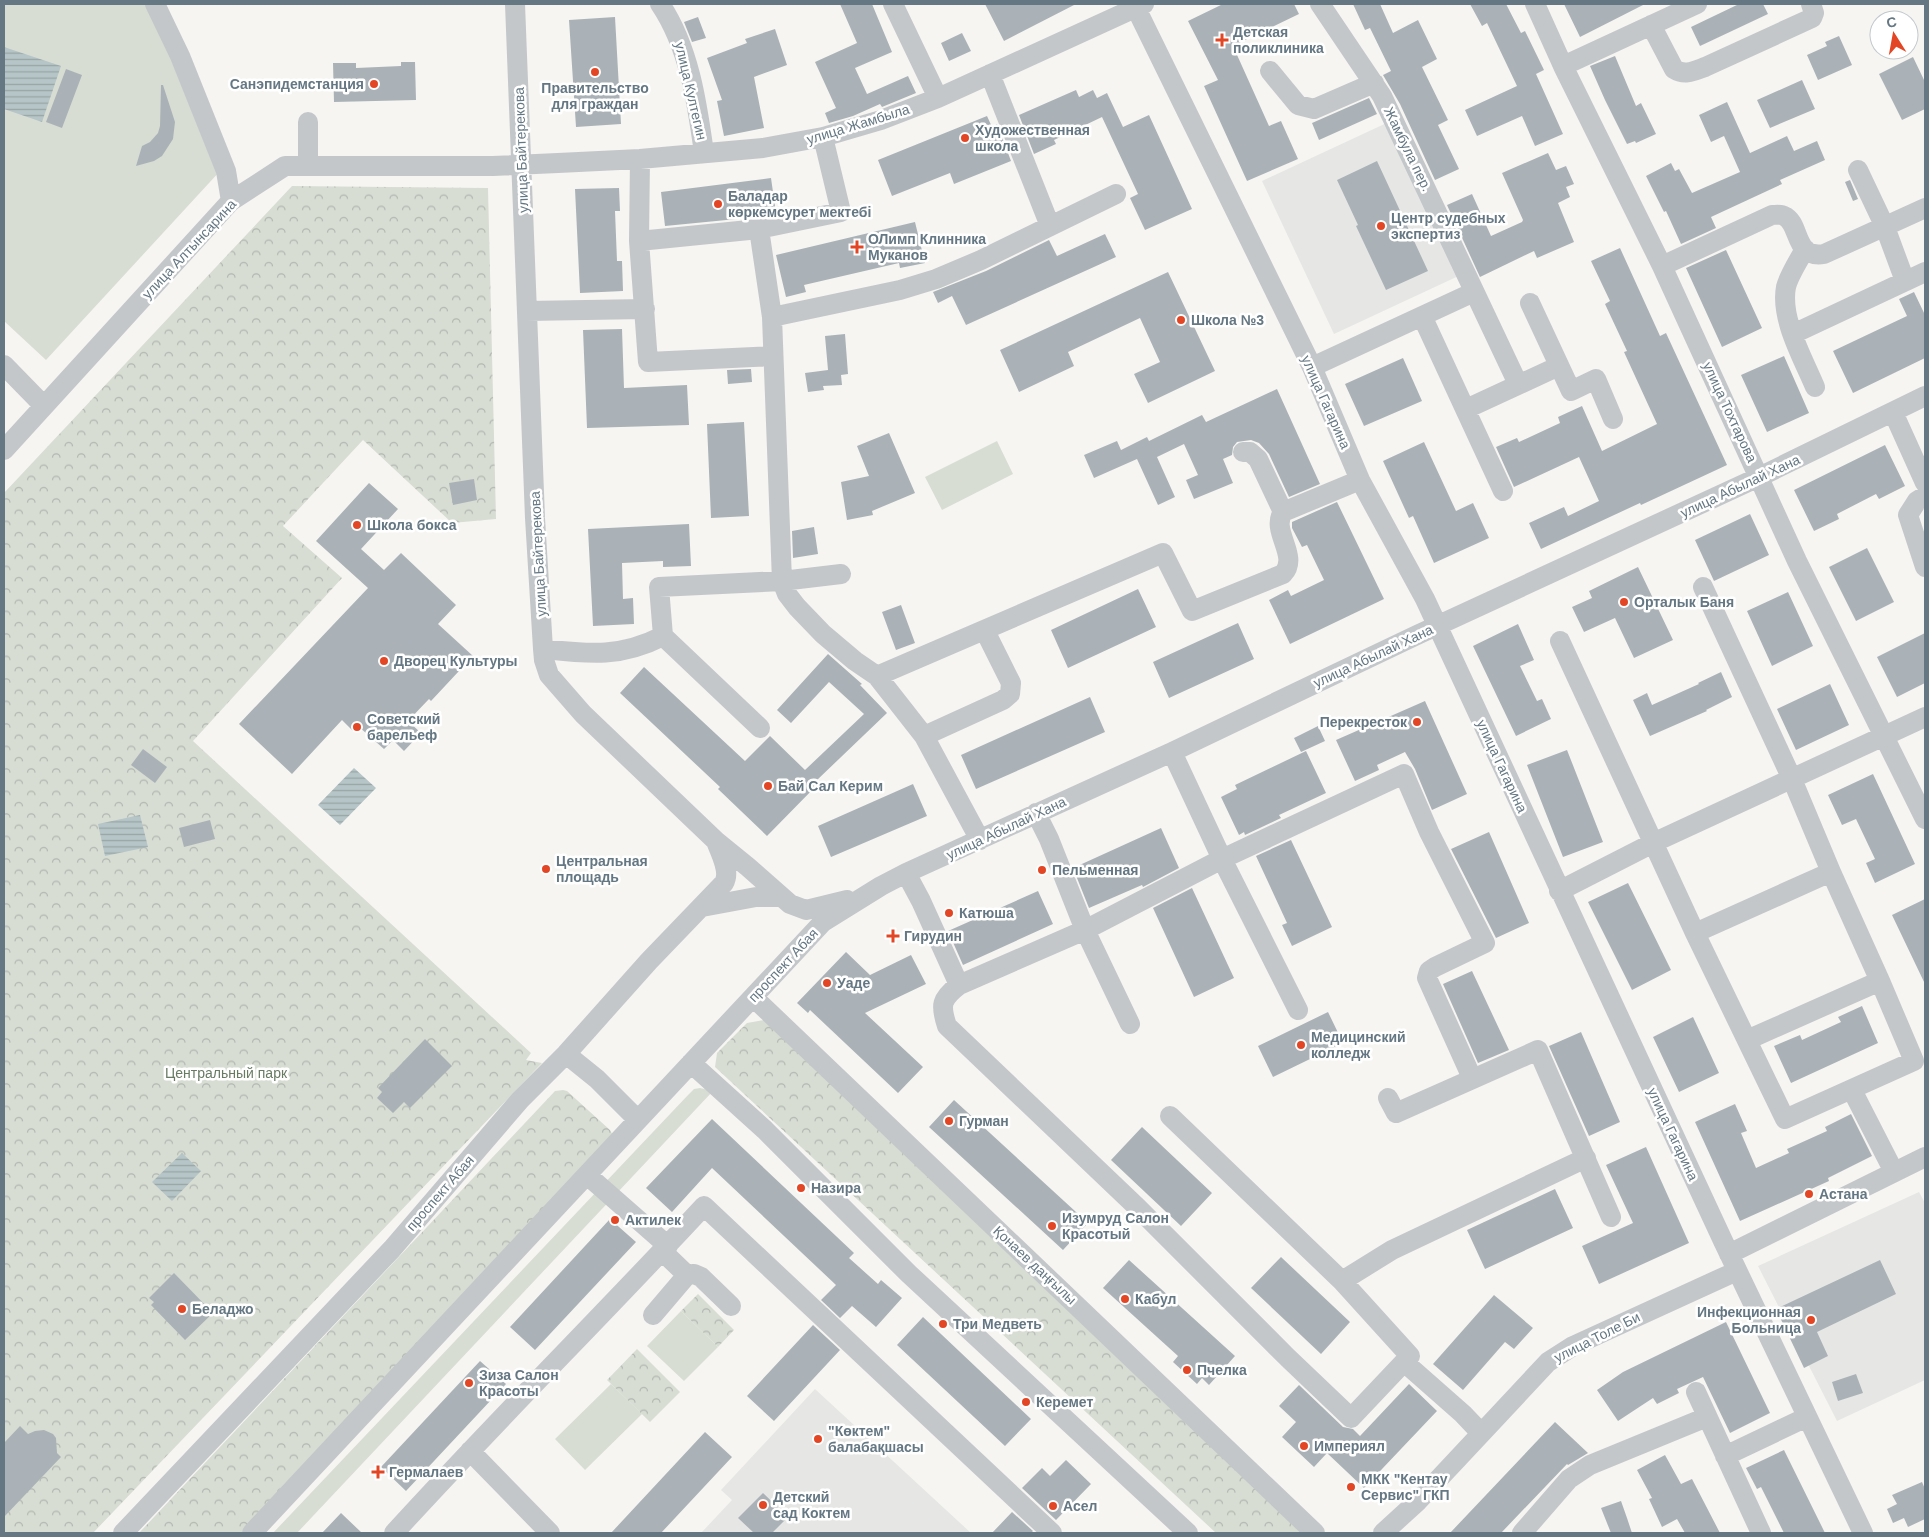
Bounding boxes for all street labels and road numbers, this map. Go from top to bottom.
street label: улица Култегин [672,40,710,142]
street label: улица Байтерекова [511,87,531,213]
street label: улица Жамбыла [805,101,912,147]
street label: Жамбула пер. [1381,104,1435,194]
street label: улица Алтынсарина [139,196,239,302]
street label: улица Гагарина [1298,353,1354,451]
street label: улица Тохтарова [1700,359,1760,465]
street label: улица Абылай Хана [1678,451,1803,521]
street label: улица Байтерекова [527,490,549,617]
street label: улица Абылай Хана [1311,621,1436,691]
street label: улица Гагарина [1473,717,1531,815]
street label: улица Абылай Хана [944,793,1069,863]
street label: проспект Абая [745,925,821,1005]
street label: улица Гагарина [1644,1085,1702,1183]
street label: проспект Абая [403,1152,477,1234]
street label: Қонаев даңғылы [990,1222,1080,1308]
street label: улица Толе Би [1551,1308,1643,1366]

